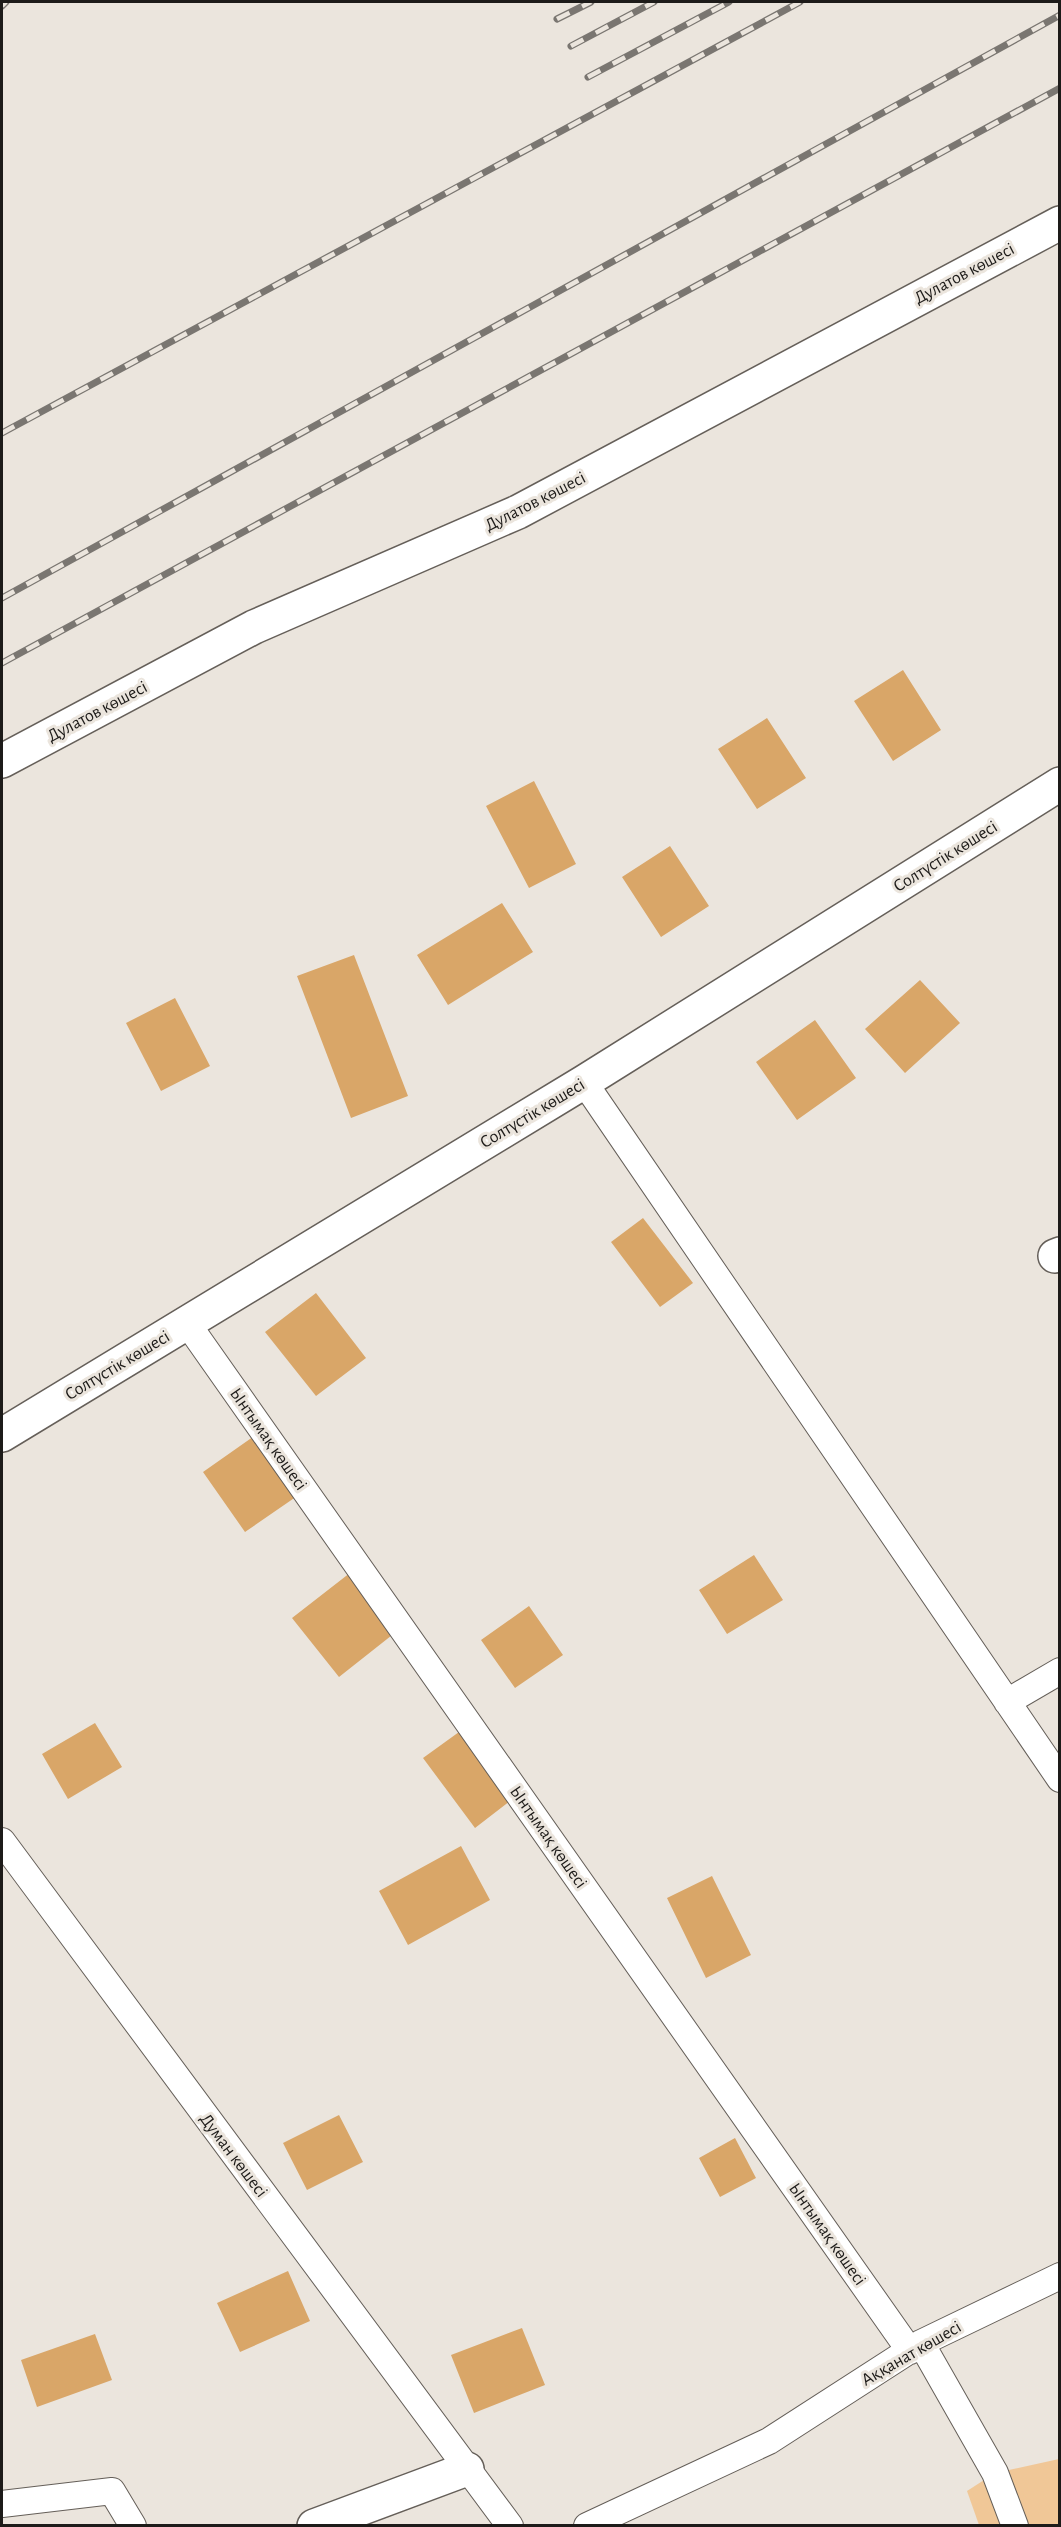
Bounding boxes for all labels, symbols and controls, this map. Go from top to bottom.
street label: Дулатов көшесі [912,240,1017,308]
street label: Дулатов көшесі [482,469,589,535]
street label: Дулатов көшесі [45,678,150,746]
street label: Солтүстік көшесі [890,818,1001,896]
street label: Солтүстік көшесі [477,1076,588,1152]
street label: Солтүстік көшесі [62,1328,173,1404]
street label: Ынтымақ көшесі [226,1385,310,1494]
street label: Ынтымақ көшесі [506,1783,590,1892]
street label: Думан көшесі [196,2110,270,2201]
street label: Ынтымақ көшесі [785,2180,869,2289]
street label: Аққанат көшесі [858,2318,965,2390]

